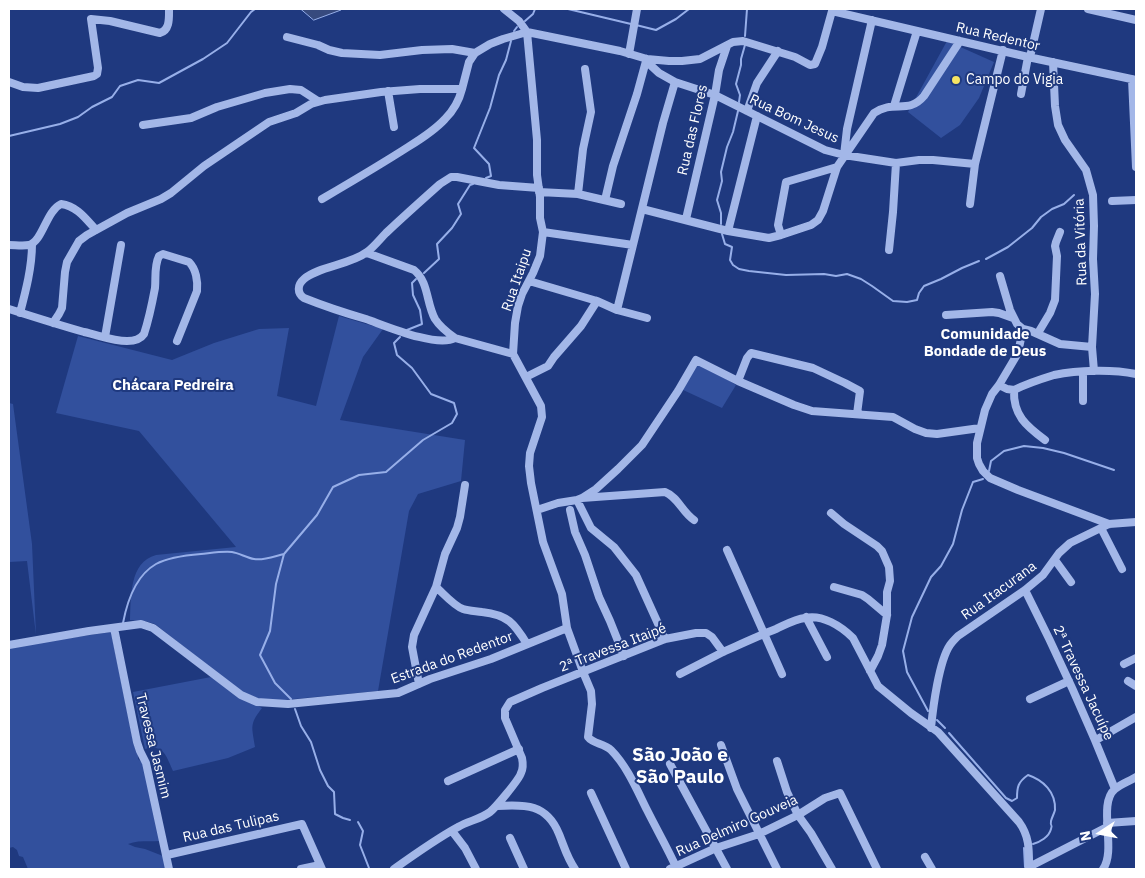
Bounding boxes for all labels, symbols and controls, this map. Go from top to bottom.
street label: Rua Redentor [954,19,1042,55]
place label: Campo do Vigia [966,72,1063,88]
marker: Campo do Vigia [950,74,962,86]
street label: Rua das Flores [674,83,712,177]
street label: Rua Bom Jesus [747,91,841,147]
street label: Rua da Vitória [1071,198,1091,286]
street label: Rua Itaipu [498,246,536,314]
district label: Comunidade Bondade de Deus [924,326,1046,361]
district label: Chácara Pedreira [112,377,234,395]
street label: Rua Itacurana [958,558,1040,624]
street label: 2ª Travessa Itaipé [557,620,669,676]
street label: 2ª Travessa Jacuípe [1049,623,1117,743]
street label: Estrada do Redentor [389,628,515,688]
street label: Travessa Jasmim [132,692,174,800]
district label: São João e São Paulo [632,745,728,789]
street label: Rua Delmiro Gouveia [674,792,800,860]
street label: Rua das Tulipas [181,808,281,846]
north arrow [1075,808,1125,858]
text: N [1075,829,1095,843]

